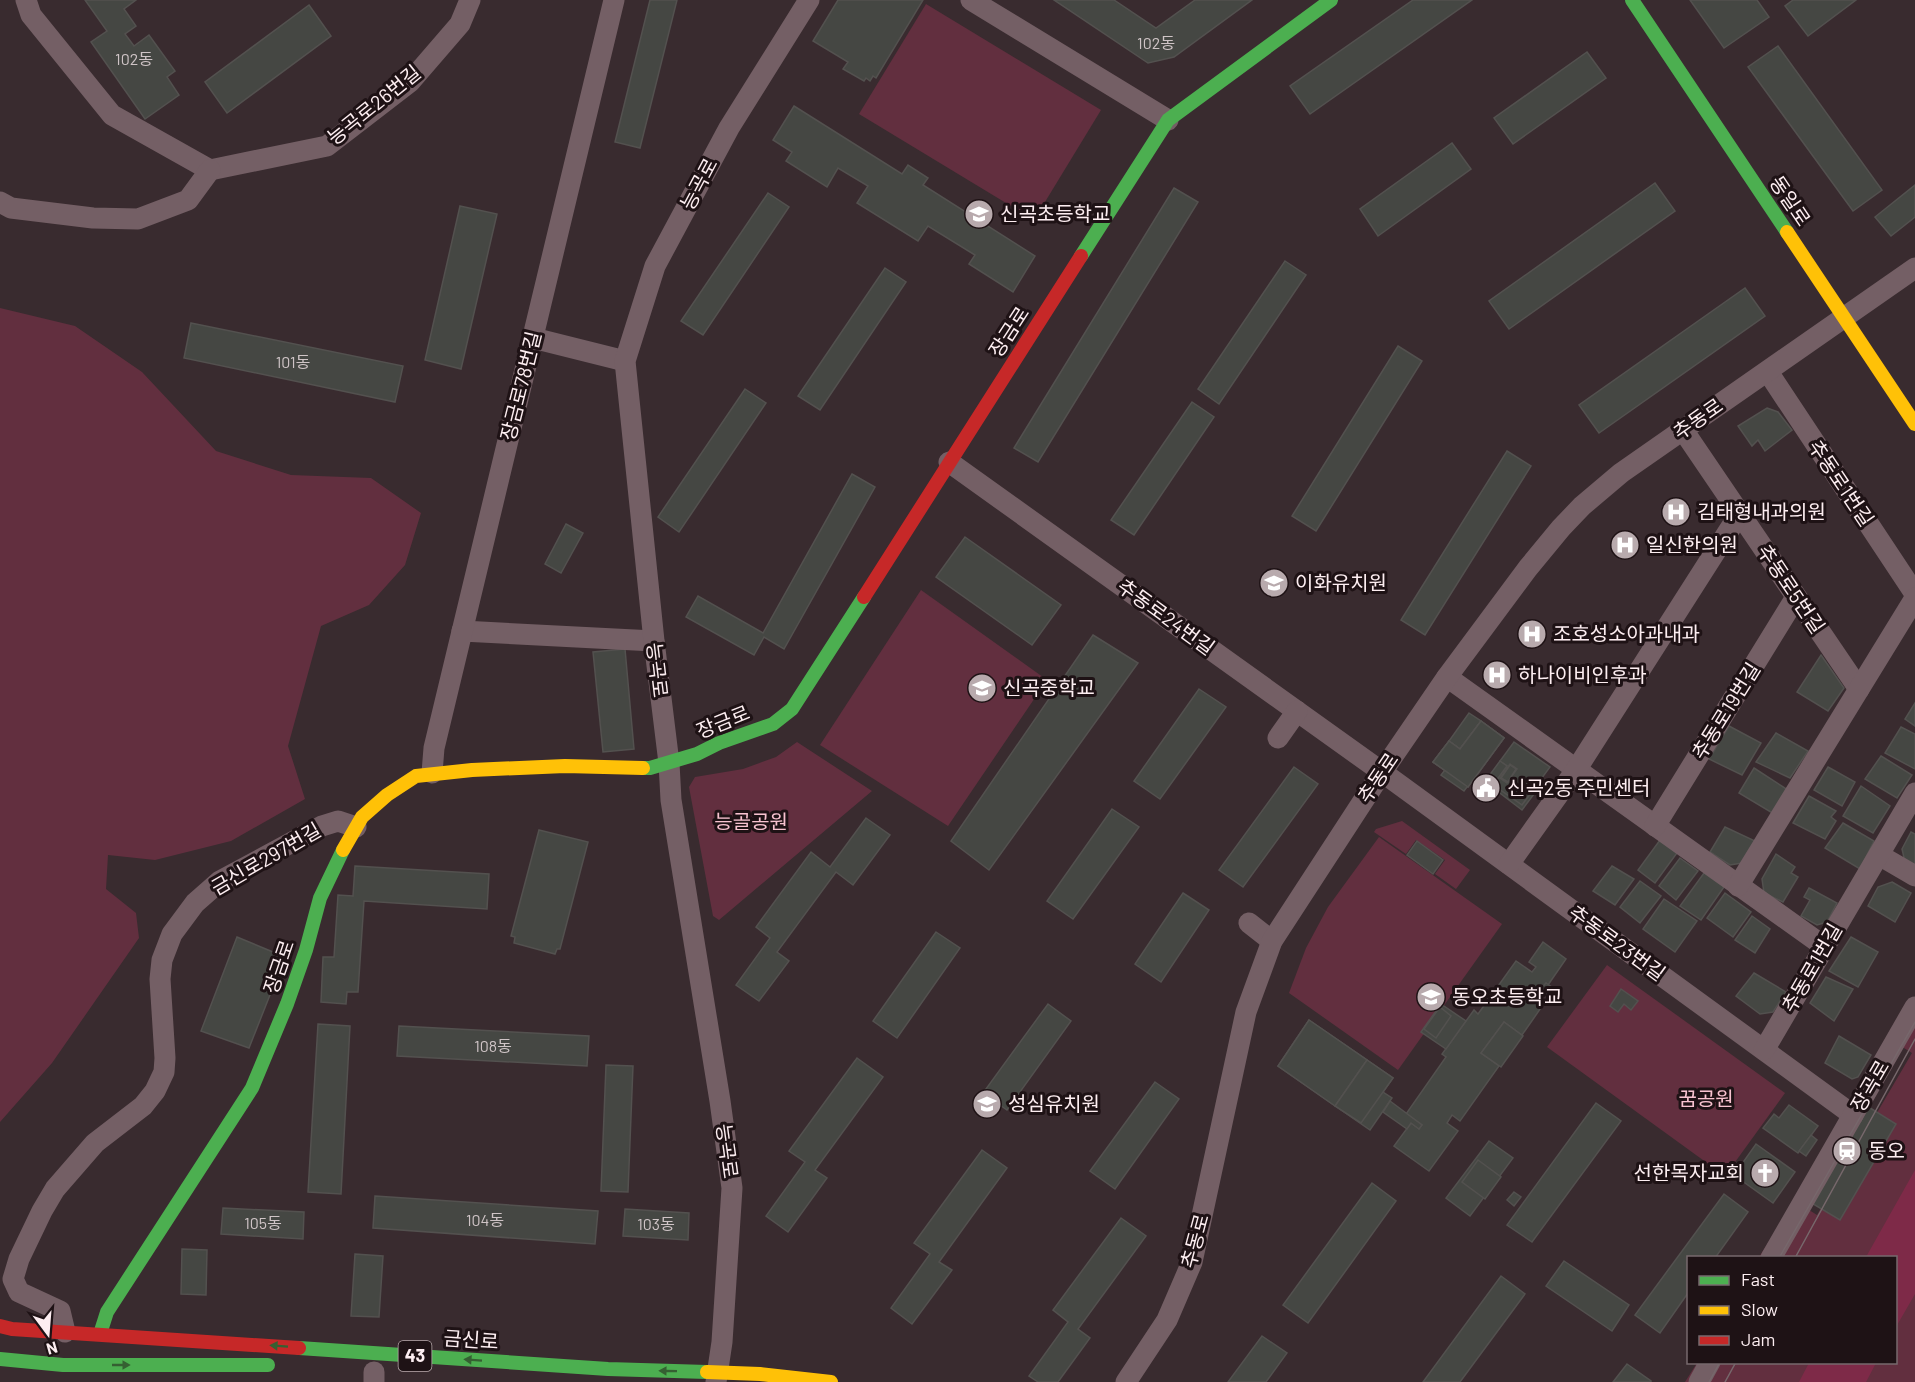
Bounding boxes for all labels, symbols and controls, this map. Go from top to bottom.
house number: 102동 [1137,33,1175,52]
house number: 102동 [115,49,153,68]
street label: 능곡로26번길 [322,59,425,149]
street label: 능곡로 [675,154,722,214]
street label: 동일로 [1765,171,1816,230]
school or university icon: 신곡초등학교 [963,198,995,230]
place label: 신곡초등학교 [1000,201,1110,225]
street label: 장금로 [983,302,1033,361]
street label: 장금로78번길 [495,329,545,443]
house number: 101동 [276,352,311,371]
street label: 추동로 [1668,393,1727,444]
street label: 추동로1번길 [1804,435,1879,530]
hospital icon: 김태형내과의원 [1660,496,1692,528]
place label: 김태형내과의원 [1697,499,1826,523]
hospital icon: 일신한의원 [1609,529,1641,561]
place label: 일신한의원 [1646,532,1738,556]
street label: 추동로5번길 [1753,539,1830,638]
school or university icon: 이화유치원 [1258,567,1290,599]
place label: 이화유치원 [1295,570,1387,594]
street label: 추동로24번길 [1114,573,1220,659]
hospital icon: 조호성소아과내과 [1516,618,1548,650]
place label: 조호성소아과내과 [1553,621,1700,645]
street label: 능곡로 [643,641,673,699]
street label: 추동로19번길 [1686,658,1764,763]
hospital icon: 하나이비인후과 [1481,659,1513,691]
place label: 하나이비인후과 [1518,662,1647,686]
school or university icon: 신곡중학교 [966,672,998,704]
place label: 신곡중학교 [1003,675,1095,699]
street label: 장금로 [693,700,753,743]
street label: 추동로 [1352,748,1403,807]
public building icon: 신곡2동 주민센터 [1470,772,1502,804]
place label: 신곡2동 주민센터 [1507,775,1651,799]
park label: 능골공원 [714,809,788,833]
street label: 금신로297번길 [206,817,325,899]
street label: 추동로23번길 [1565,899,1670,985]
street label: 추동로1번길 [1776,919,1846,1016]
street label: 장금로 [258,937,298,997]
school or university icon: 동오초등학교 [1415,981,1447,1013]
place label: 동오초등학교 [1452,984,1562,1008]
house number: 108동 [474,1036,512,1055]
street label: 장곡로 [1845,1056,1893,1115]
park label: 꿈공원 [1678,1086,1734,1110]
school or university icon: 성심유치원 [971,1088,1003,1120]
place label: 성심유치원 [1008,1091,1100,1115]
street label: 능곡로 [712,1122,744,1180]
station icon: 동오 [1831,1135,1863,1167]
place label: 동오 [1868,1138,1905,1162]
church icon: 선한목자교회 [1749,1157,1781,1189]
place label: 선한목자교회 [1634,1160,1744,1184]
house number: 104동 [466,1210,504,1229]
street label: 추동로 [1175,1211,1213,1271]
house number: 105동 [244,1213,282,1232]
house number: 103동 [637,1214,675,1233]
legend [1687,1256,1897,1364]
text: Fast [1741,1268,1775,1290]
text: Slow [1741,1298,1778,1320]
north arrow [18,1304,78,1364]
street label: 금신로 [443,1325,499,1353]
text: Jam [1741,1328,1775,1350]
text: N [45,1338,60,1359]
one-way arrow [269,1341,288,1351]
road number: 43 [398,1341,432,1371]
one-way arrow [464,1355,483,1365]
one-way arrow [112,1360,131,1370]
one-way arrow [659,1366,678,1376]

